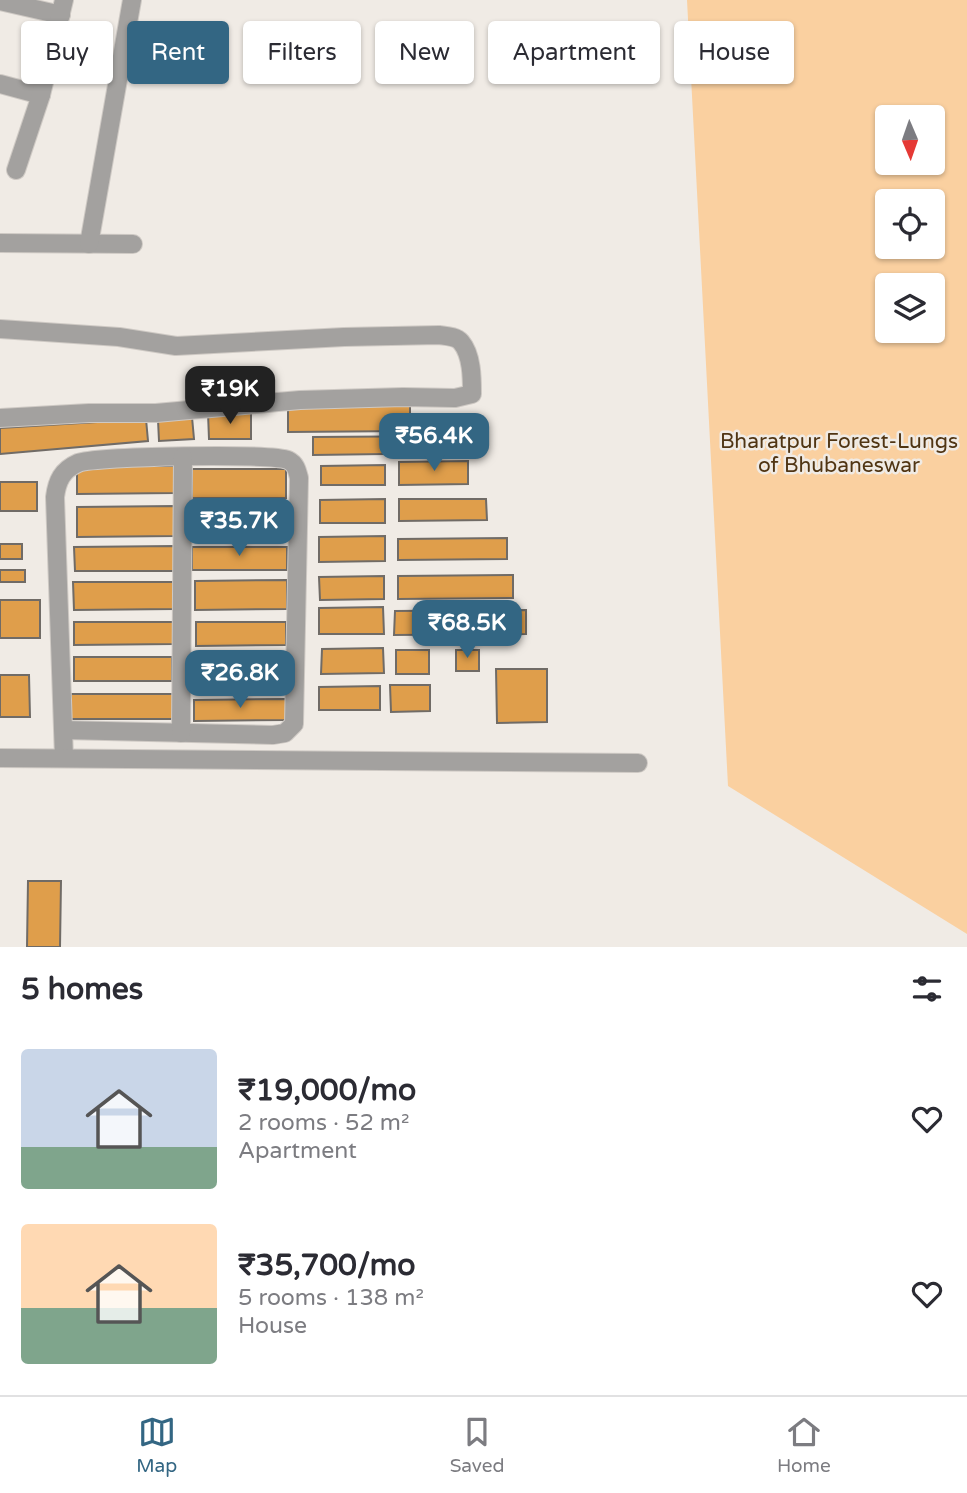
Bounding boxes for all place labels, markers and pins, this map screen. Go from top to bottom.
pin: ₹19K [189,366,271,426]
pin: ₹56.4K [377,414,491,473]
pin: ₹35.7K [182,498,296,558]
pin: ₹68.5K [410,600,524,660]
pin: ₹26.8K [183,650,297,710]

